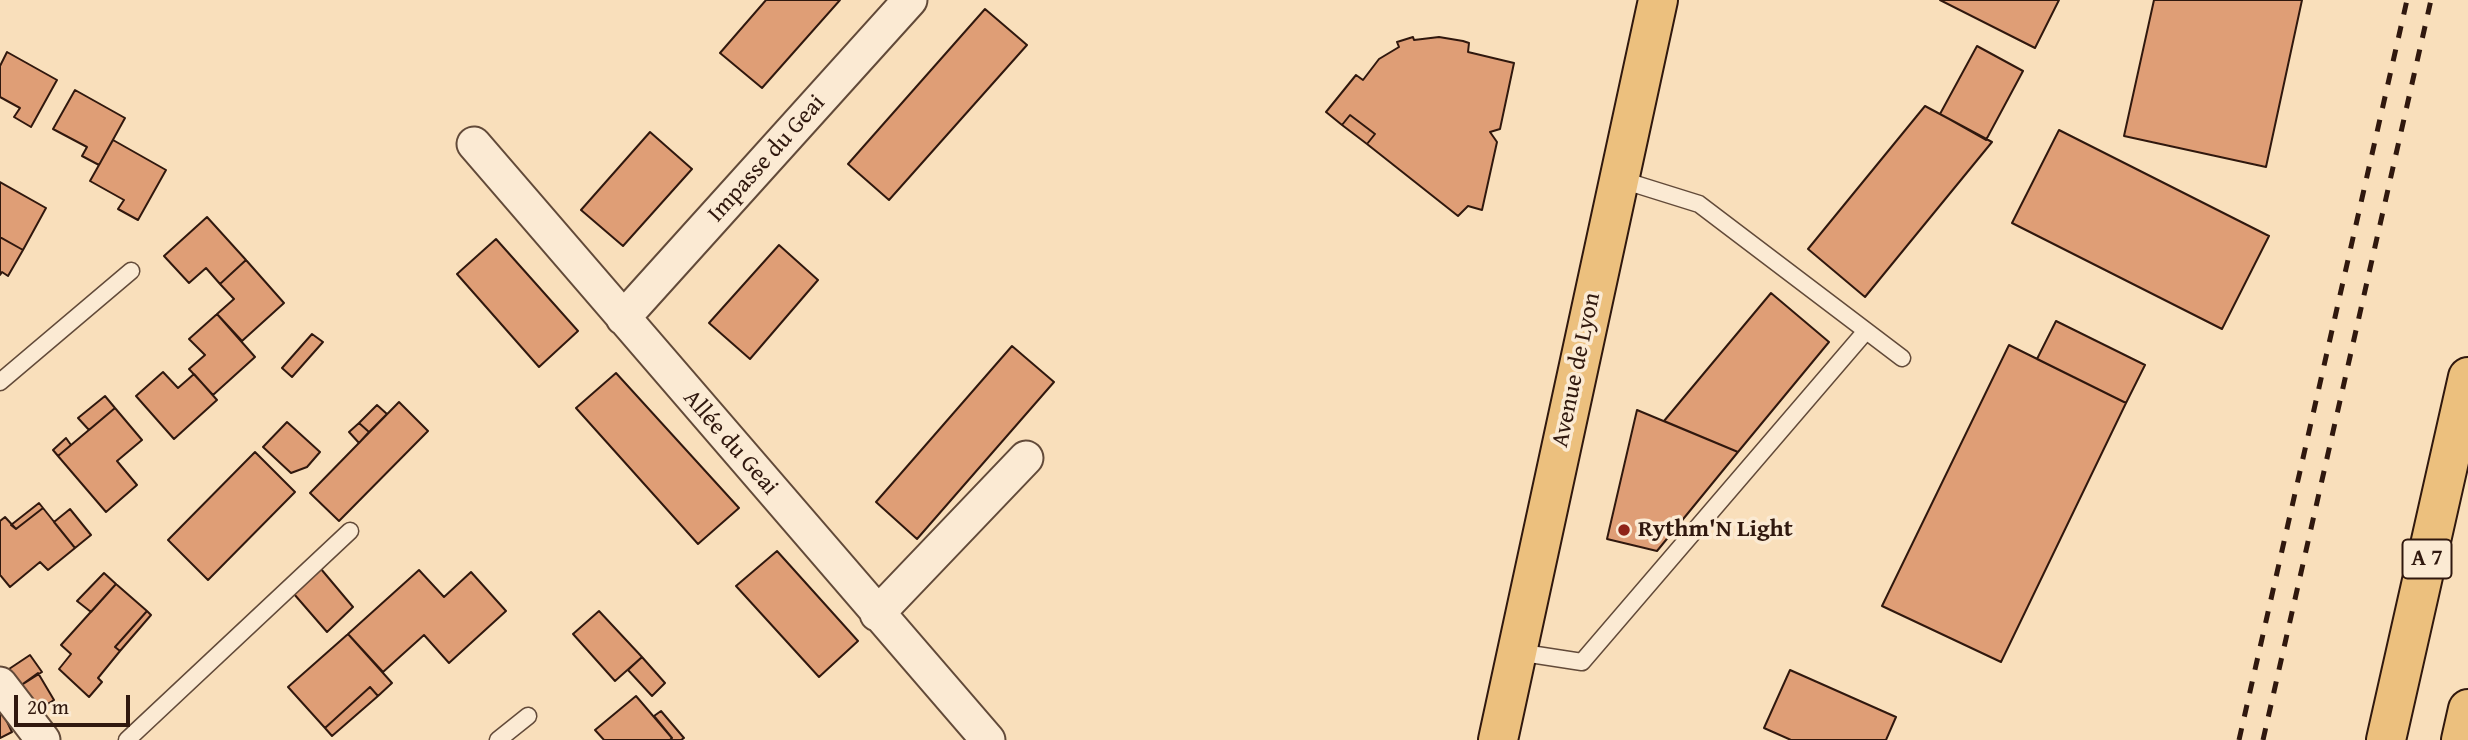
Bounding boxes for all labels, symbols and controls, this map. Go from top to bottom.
street label: Impasse du Geai [702,89,832,229]
street label: Avenue de Lyon [1547,290,1607,450]
street label: Allée du Geai [676,384,784,502]
place label: Rythm'N Light [1638,516,1793,544]
marker: Rythm'N Light [1616,522,1632,538]
road number: A 7 [2402,540,2452,579]
scale bar [18,680,133,724]
text: 20 m [27,691,69,722]

